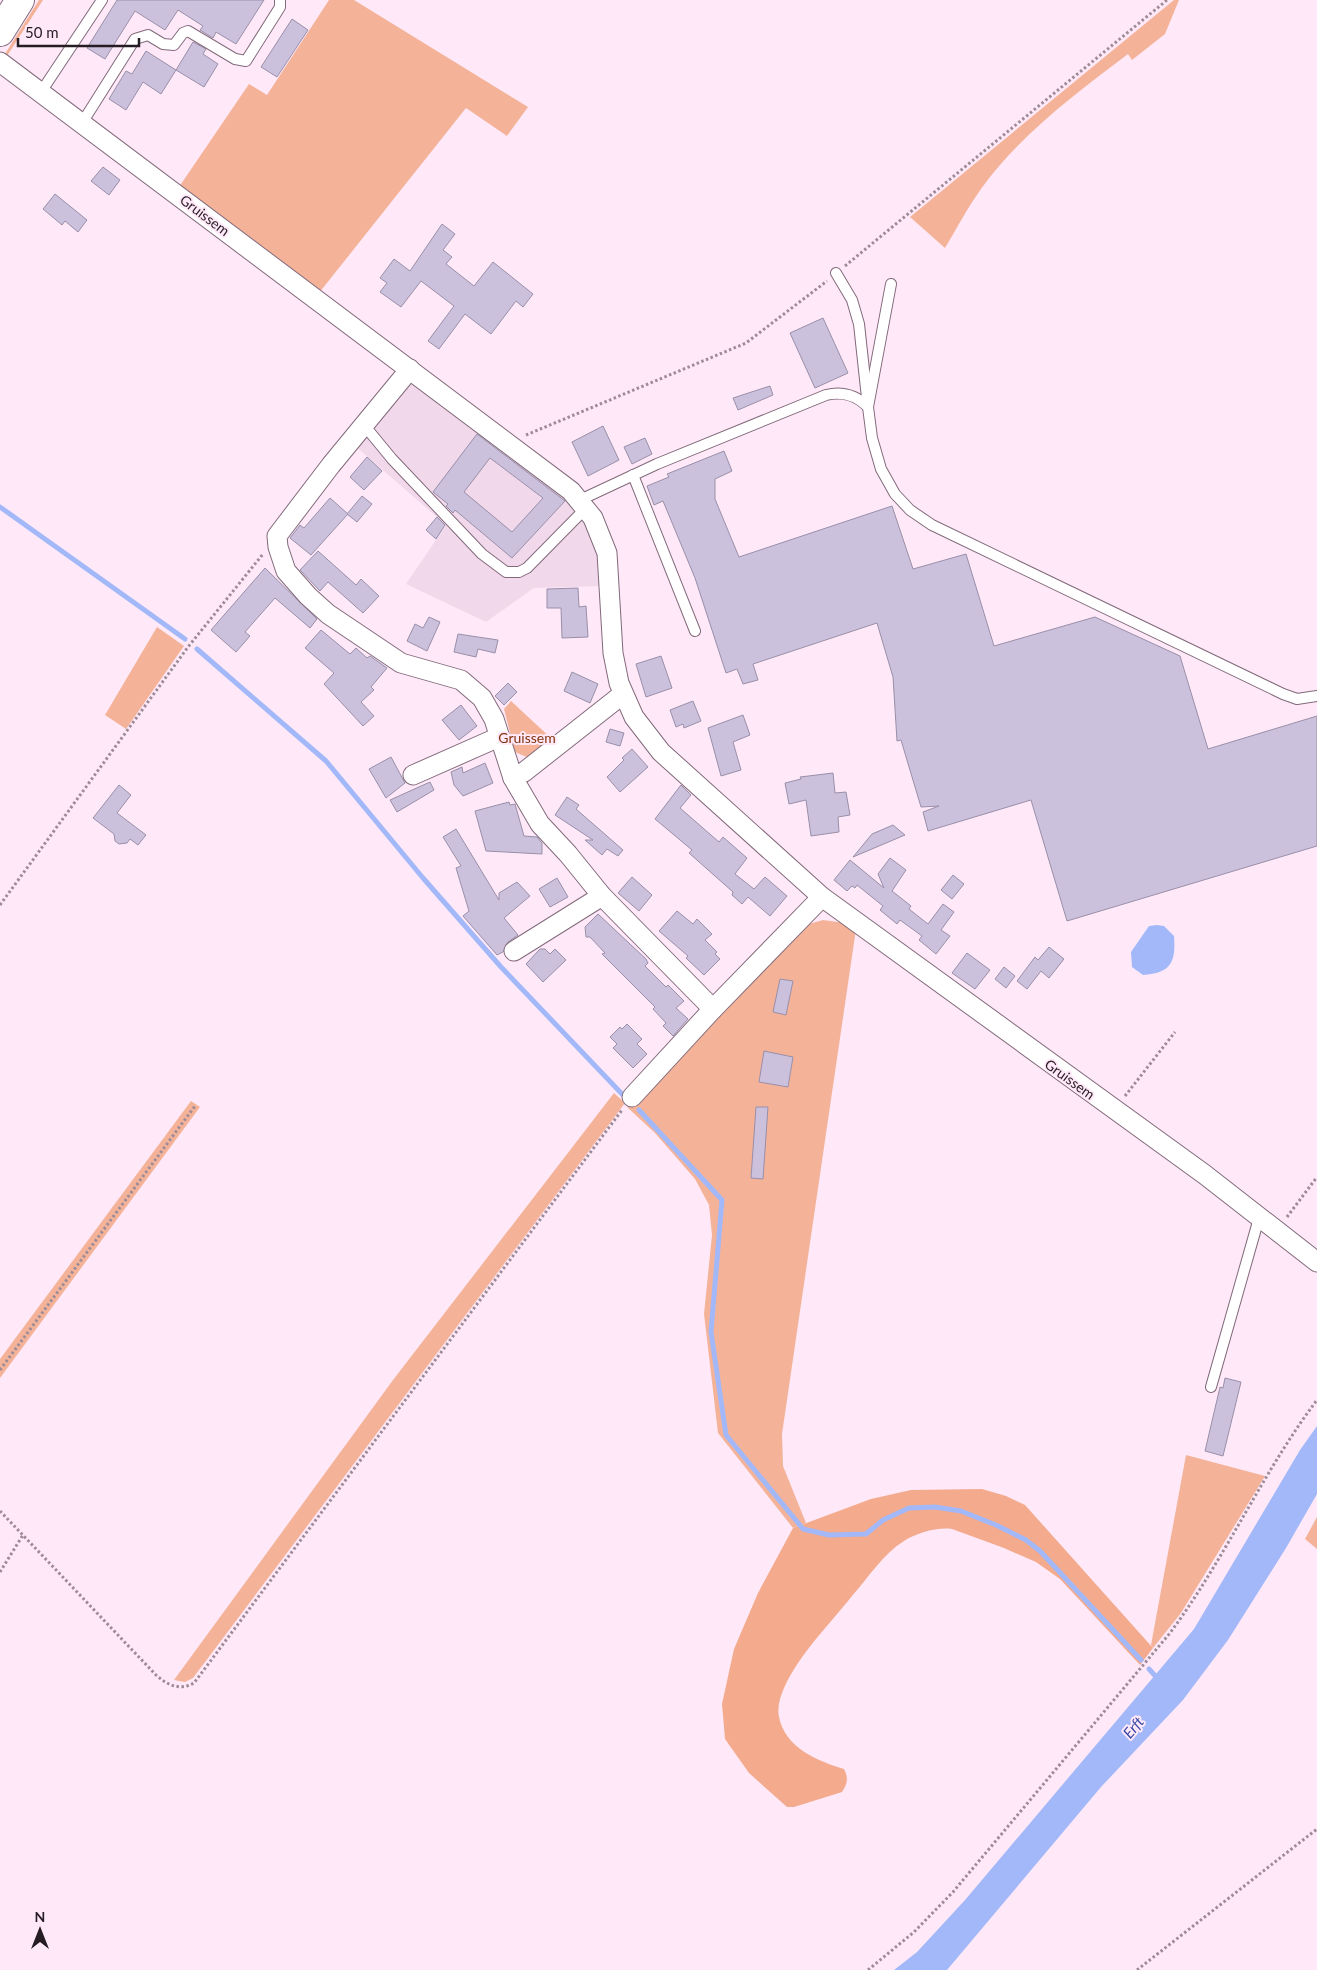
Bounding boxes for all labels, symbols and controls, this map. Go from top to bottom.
scale bar [18,15,139,47]
text: 50 m [25,23,59,41]
street label: Gruissem [177,191,233,239]
park label: Gruissem [498,729,556,746]
street label: Gruissem [1042,1055,1098,1103]
water label: Erft [1119,1712,1147,1742]
north arrow [15,1905,65,1955]
text: N [35,1908,45,1925]

